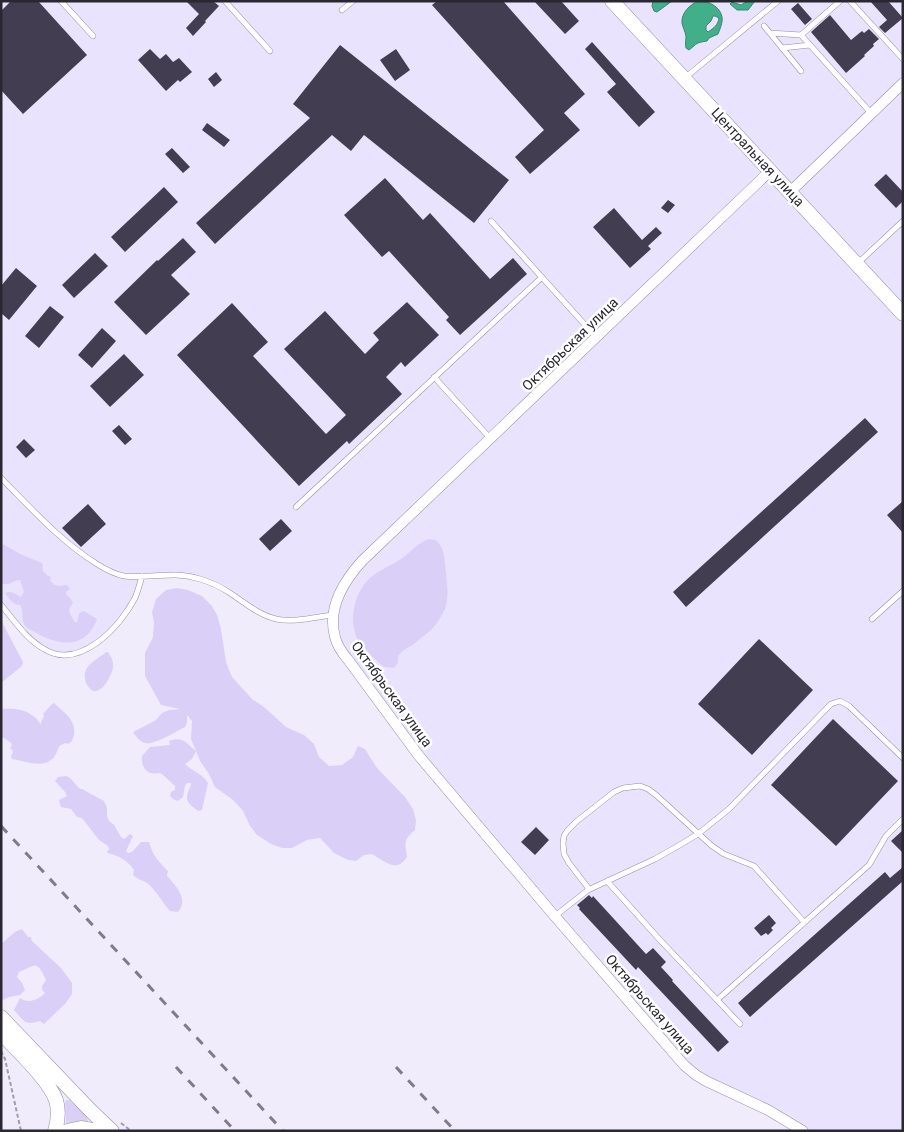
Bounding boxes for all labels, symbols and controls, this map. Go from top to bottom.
street label: Центральная улица [708,104,808,210]
street label: Октябрьская улица [519,294,621,394]
street label: Октябрьская улица [348,638,436,750]
street label: Октябрьская улица [602,951,698,1057]

